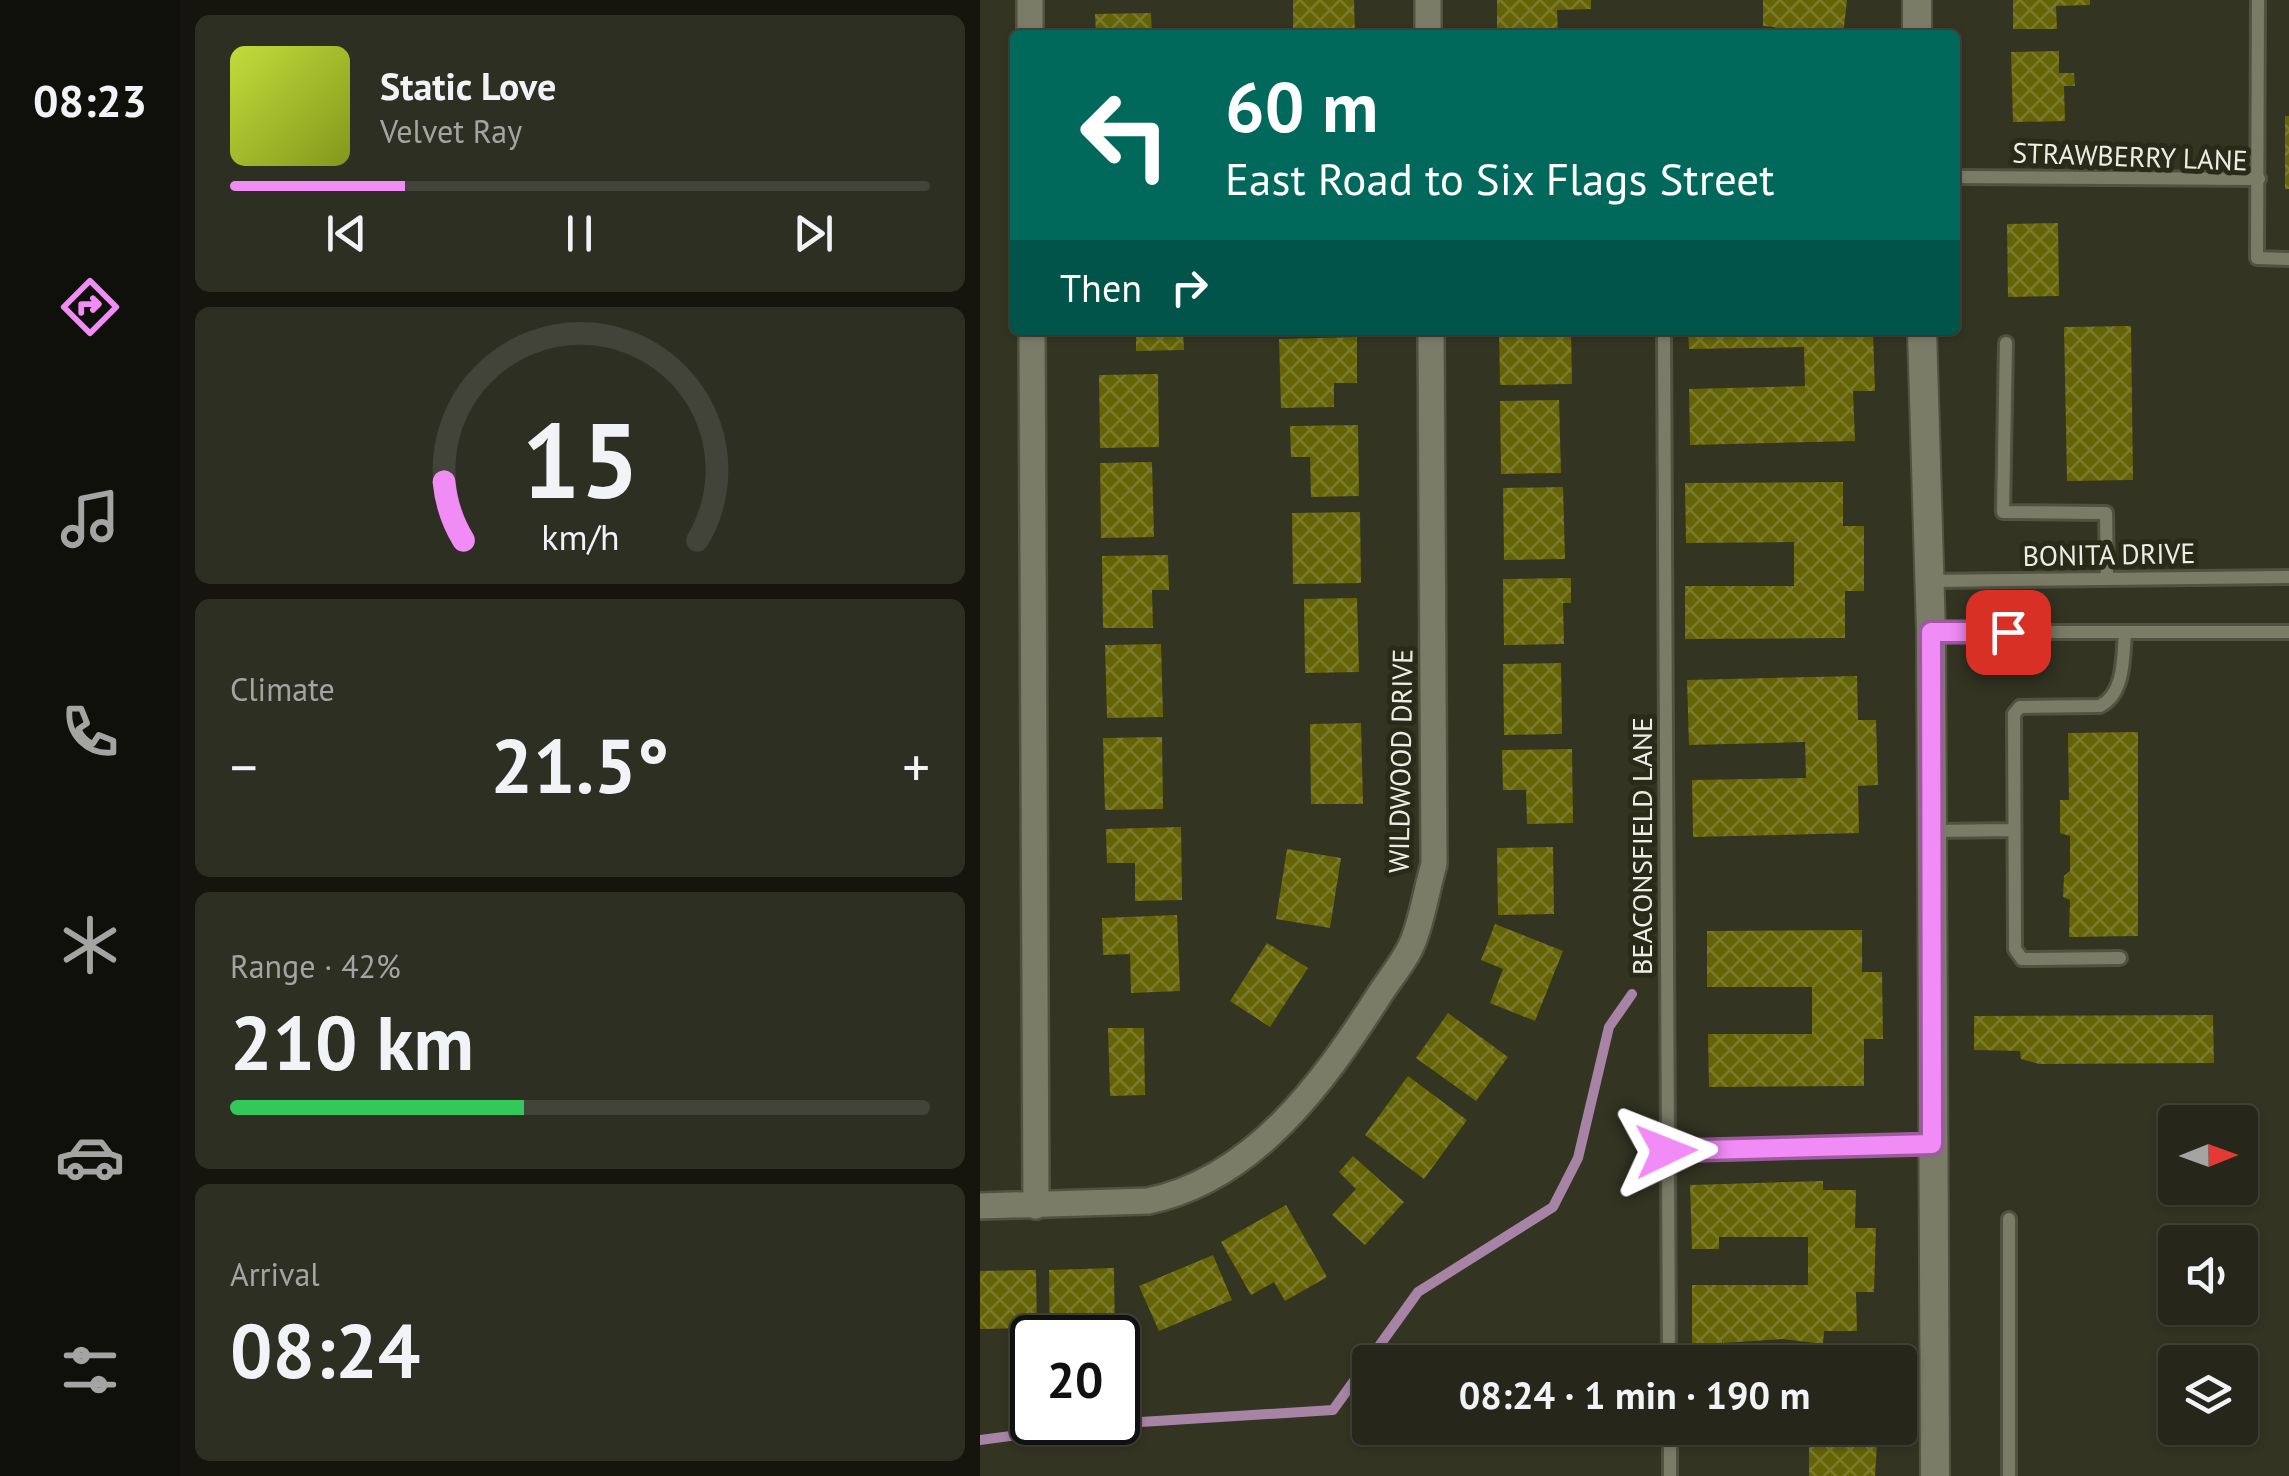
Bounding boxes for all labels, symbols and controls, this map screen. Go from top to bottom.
text: Static Love [380,61,556,110]
text: 60 m [1225,61,1378,151]
icon: left [1060,70,1190,200]
text: 08:23 [33,71,147,129]
text: Velvet Ray [380,110,522,152]
street label: STRAWBERRY LANE [2012,133,2248,179]
text: East Road to Six Flags Street [1225,149,1774,207]
icon: previous [319,206,374,261]
icon: pause [552,206,607,261]
icon: next [786,206,841,261]
icon: right [1162,260,1217,315]
text: Then [1060,263,1142,312]
icon: directions [55,272,125,342]
text: 15 [521,392,639,527]
icon: music [55,484,125,554]
text: km/h [541,514,619,560]
street label: BONITA DRIVE [2022,534,2196,574]
pin [1966,590,2051,675]
icon: arrive [1981,605,2036,660]
street label: WILDWOOD DRIVE [1380,649,1420,873]
text: Climate [230,668,335,710]
icon: phone [55,697,125,767]
text: 21.5° [491,717,669,814]
street label: BEACONSFIELD LANE [1623,717,1660,975]
text: − [230,731,258,802]
text: + [902,731,930,802]
icon: climate [55,910,125,980]
text: Range · 42% [230,945,401,987]
text: 210 km [230,994,474,1091]
position arrow [1614,1099,1718,1203]
north arrow [2158,1105,2258,1205]
map controls [2158,1105,2258,1445]
icon: car [55,1122,125,1192]
button: sound [2158,1225,2258,1325]
text: Arrival [230,1253,320,1295]
text: 08:24 [230,1302,420,1399]
speed limit sign: 20 [1010,1315,1140,1445]
icon: filters [55,1335,125,1405]
button: layers [2158,1345,2258,1445]
text: 08:24 · 1 min · 190 m [1459,1370,1810,1419]

